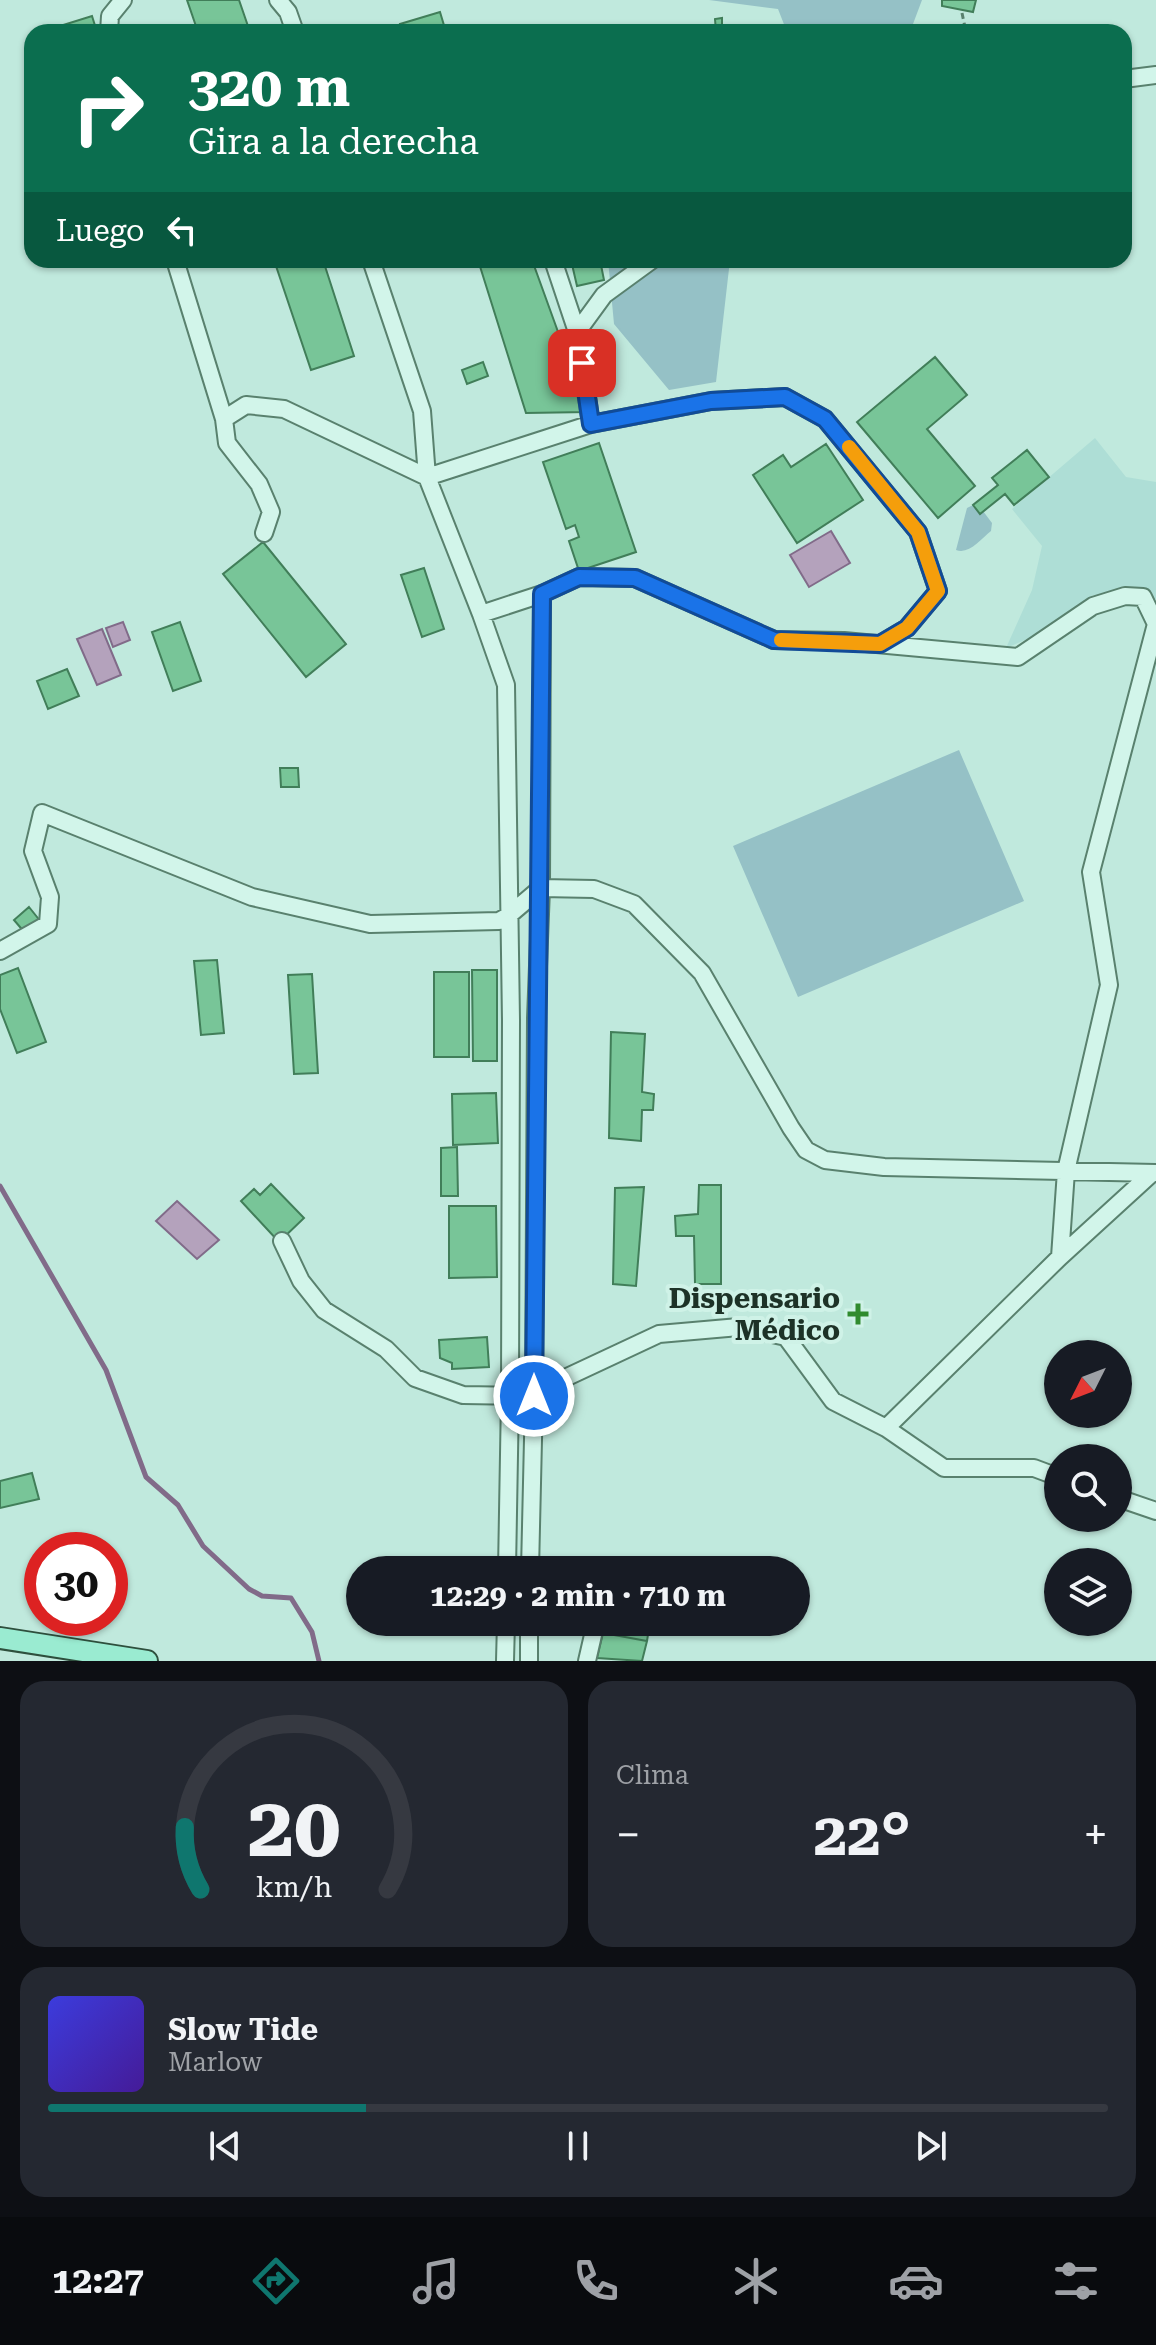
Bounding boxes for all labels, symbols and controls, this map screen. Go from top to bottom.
text: 320 m [188,54,350,120]
icon: right [56,56,160,160]
text: Gira a la derecha [188,121,479,163]
icon: left [160,208,204,252]
text: Luego [56,213,144,248]
pin [548,329,616,397]
icon: arrive [560,341,604,385]
place label: Dispensario Médico [669,1282,840,1347]
marker: Dispensario Médico [847,1303,869,1325]
north arrow [1044,1340,1132,1428]
map controls [1044,1340,1132,1636]
position arrow [492,1354,576,1438]
button: search [1044,1444,1132,1532]
speed limit sign: 30 [24,1532,128,1636]
button: layers [1044,1548,1132,1636]
text: 12:29 · 2 min · 710 m [430,1578,726,1613]
text: Clima [616,1760,689,1790]
text: 20 [247,1779,341,1876]
text: 22° [813,1799,911,1870]
text: − [616,1809,641,1861]
text: + [1083,1809,1108,1861]
text: km/h [256,1870,332,1904]
text: Slow Tide [168,2012,318,2047]
text: Marlow [168,2047,262,2077]
icon: previous [203,2124,247,2168]
icon: pause [556,2124,600,2168]
icon: next [909,2124,953,2168]
icon: directions [248,2253,304,2309]
icon: music [408,2253,464,2309]
icon: phone [568,2253,624,2309]
icon: climate [728,2253,784,2309]
icon: car [888,2253,944,2309]
icon: filters [1048,2253,1104,2309]
text: 12:27 [52,2260,144,2302]

